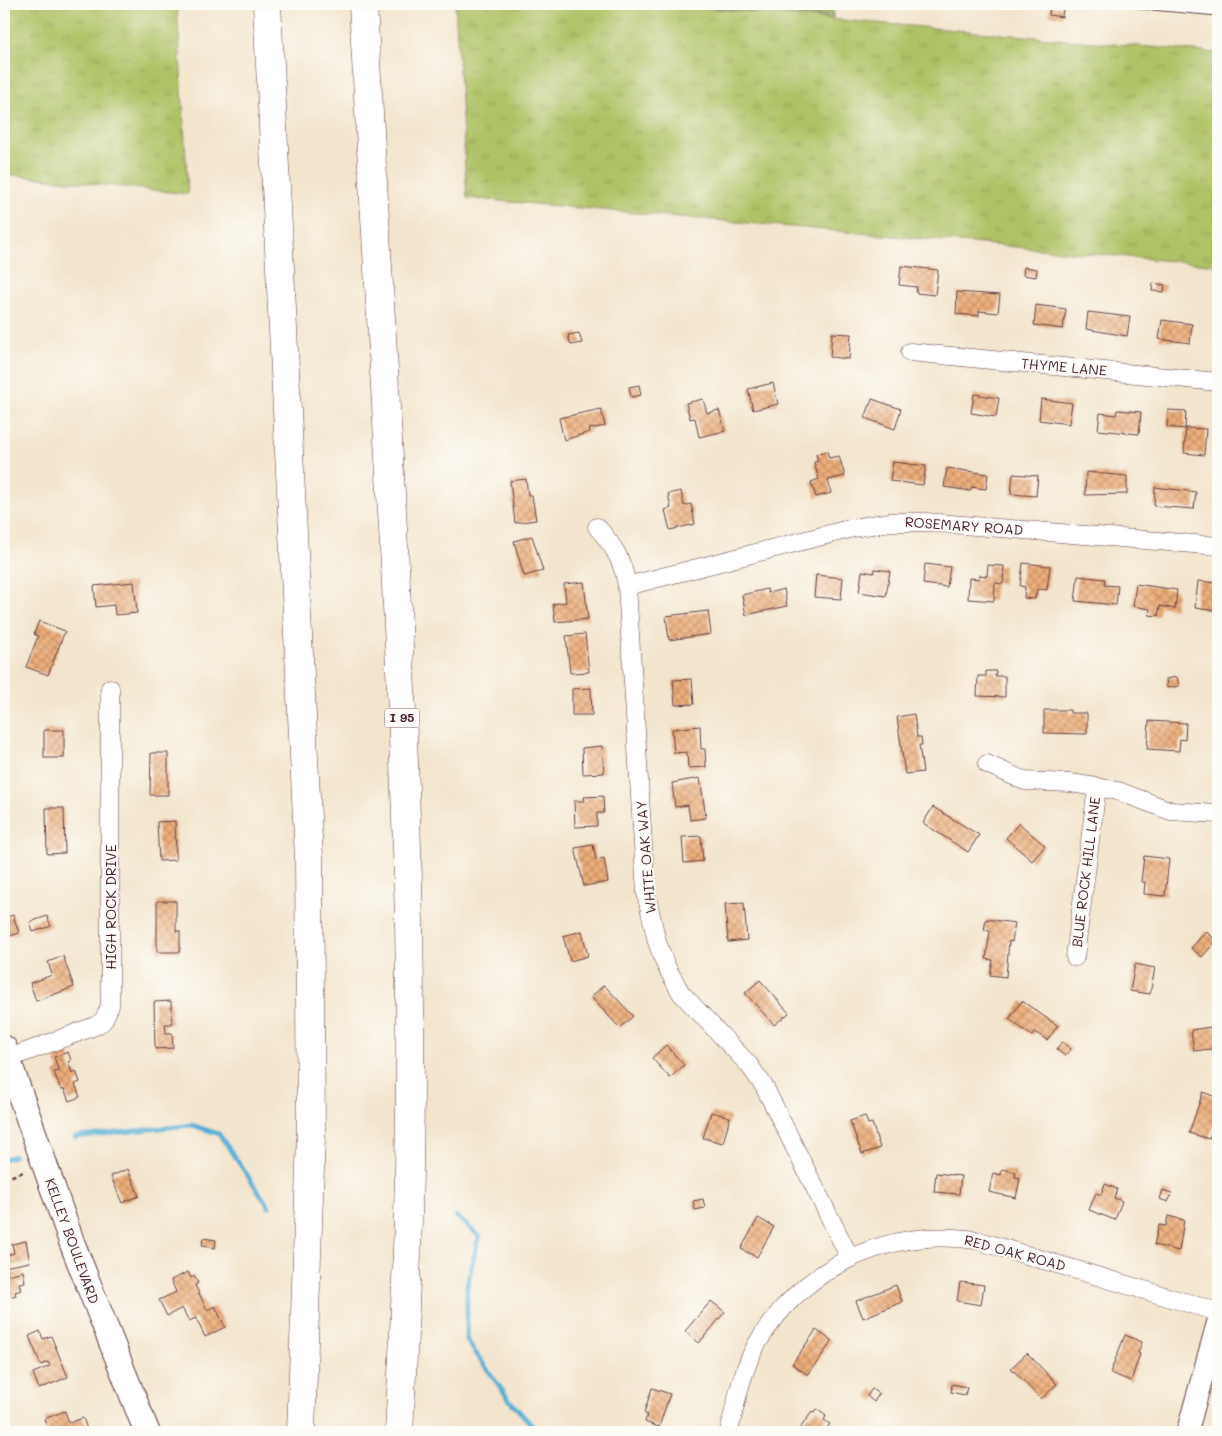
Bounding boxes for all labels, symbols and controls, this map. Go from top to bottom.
street label: THYME LANE [1020,353,1108,380]
street label: ROSEMARY ROAD [904,512,1024,539]
road number: I 95 [384,708,420,728]
street label: BLUE ROCK HILL LANE [1067,796,1104,948]
street label: WHITE OAK WAY [631,800,660,914]
street label: HIGH ROCK DRIVE [101,844,120,970]
street label: KELLEY BOULEVARD [41,1175,104,1306]
street label: RED OAK ROAD [962,1230,1068,1275]

